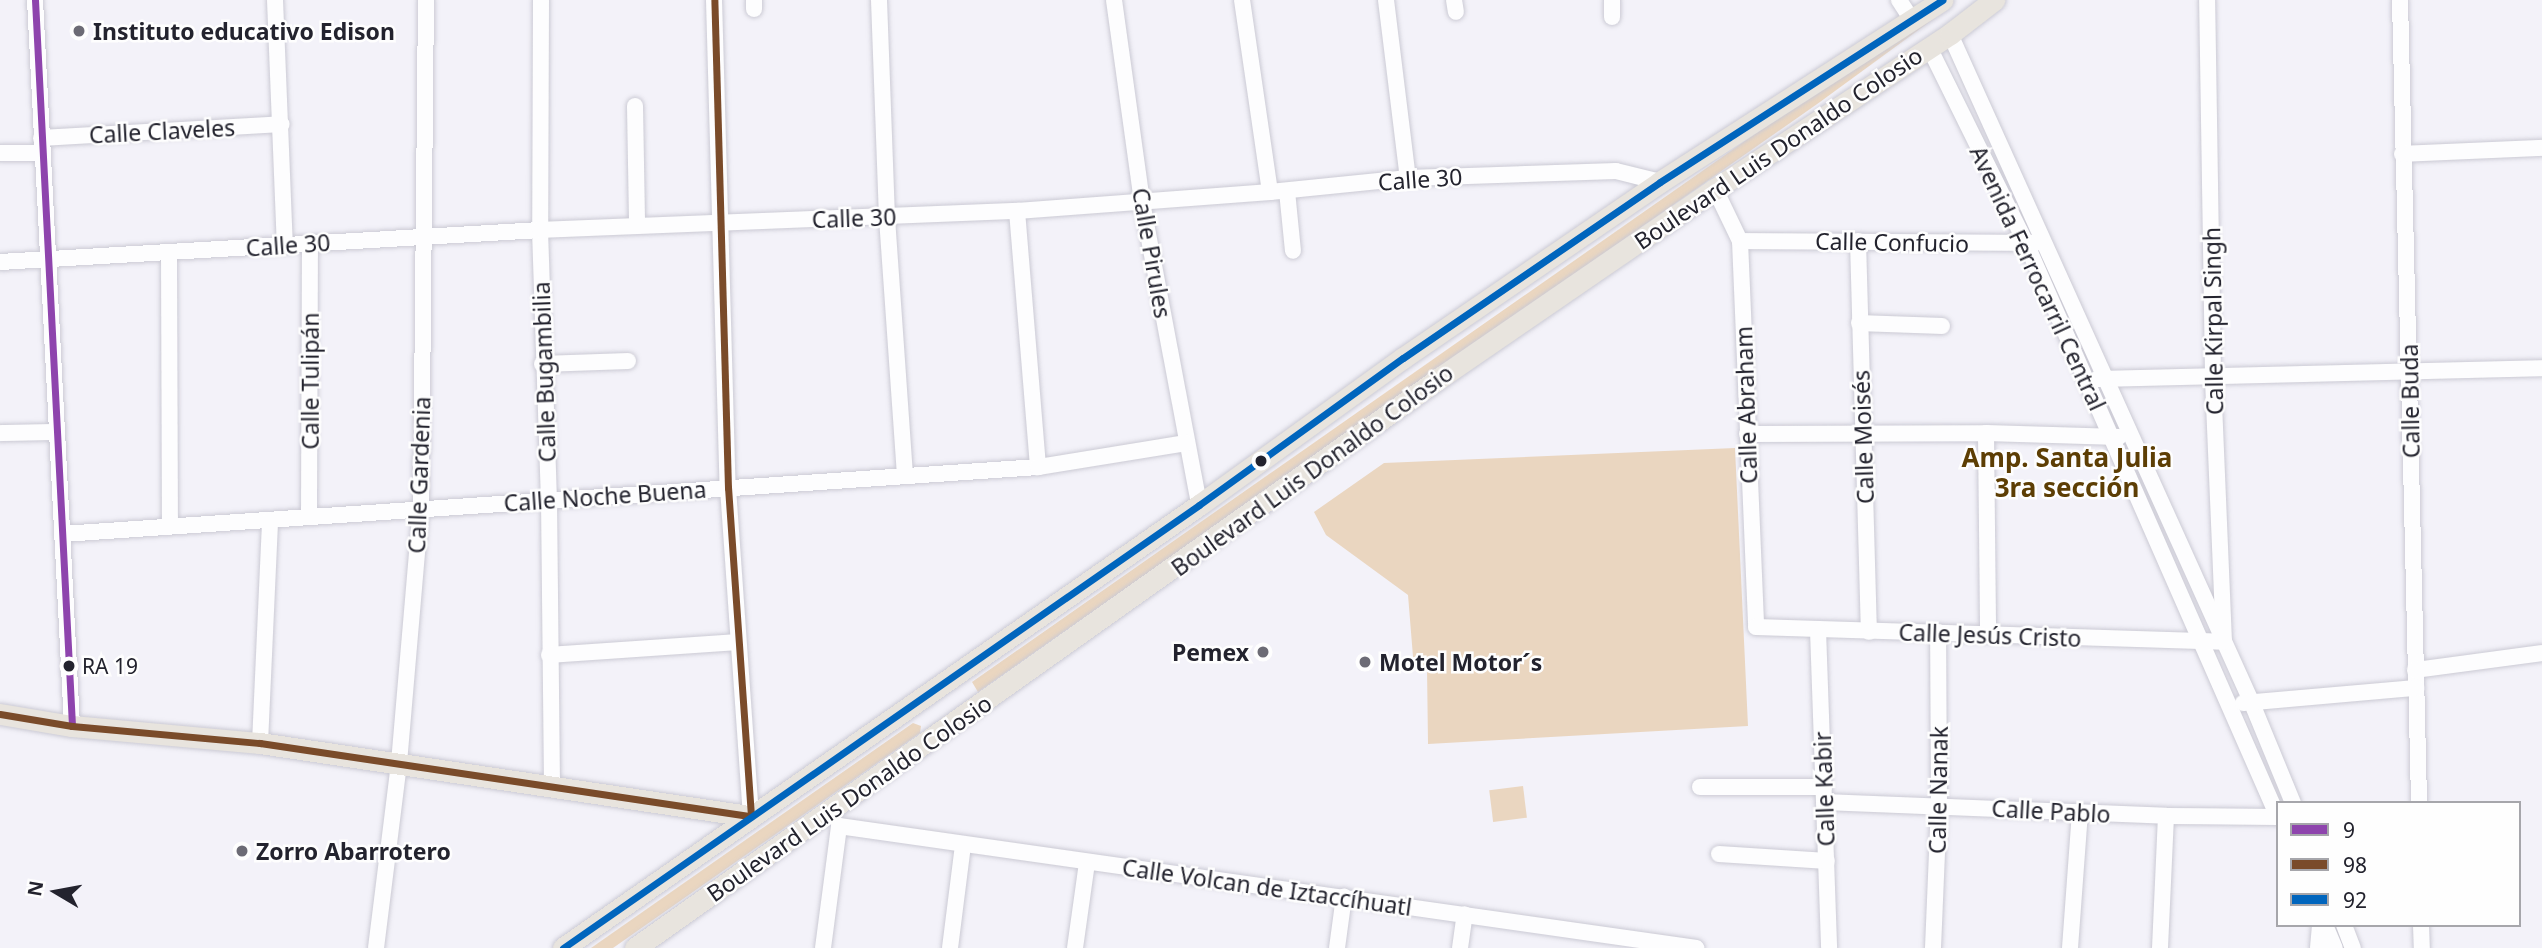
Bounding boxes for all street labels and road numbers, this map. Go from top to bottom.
street label: Boulevard Luis Donaldo Colosio [1629,41,1927,255]
street label: Calle Claveles [88,113,236,149]
street label: Avenida Ferrocarril Central [1965,141,2111,415]
street label: Calle 30 [1377,162,1463,196]
street label: Calle Pirules [1127,186,1177,320]
street label: Calle 30 [811,203,897,233]
street label: Calle Confucio [1815,227,1969,257]
street label: Calle Kirpal Singh [2198,227,2228,415]
street label: Calle 30 [245,228,331,262]
street label: Calle Bugambilia [527,281,561,463]
street label: Calle Tulipán [296,312,324,450]
street label: Calle Abraham [1729,326,1763,484]
street label: Calle Buda [2395,344,2425,458]
street label: Boulevard Luis Donaldo Colosio [1166,358,1458,582]
street label: Calle Moisés [1847,370,1879,504]
street label: Calle Gardenia [402,396,436,554]
street label: Calle Noche Buena [503,475,707,517]
street label: Calle Jesús Cristo [1898,618,2082,652]
street label: Boulevard Luis Donaldo Colosio [701,689,997,907]
street label: Calle Nanak [1923,726,1953,854]
street label: Calle Kabir [1808,731,1840,847]
street label: Calle Pablo [1991,794,2111,828]
street label: Calle Volcan de Iztaccíhuatl [1120,853,1414,921]

